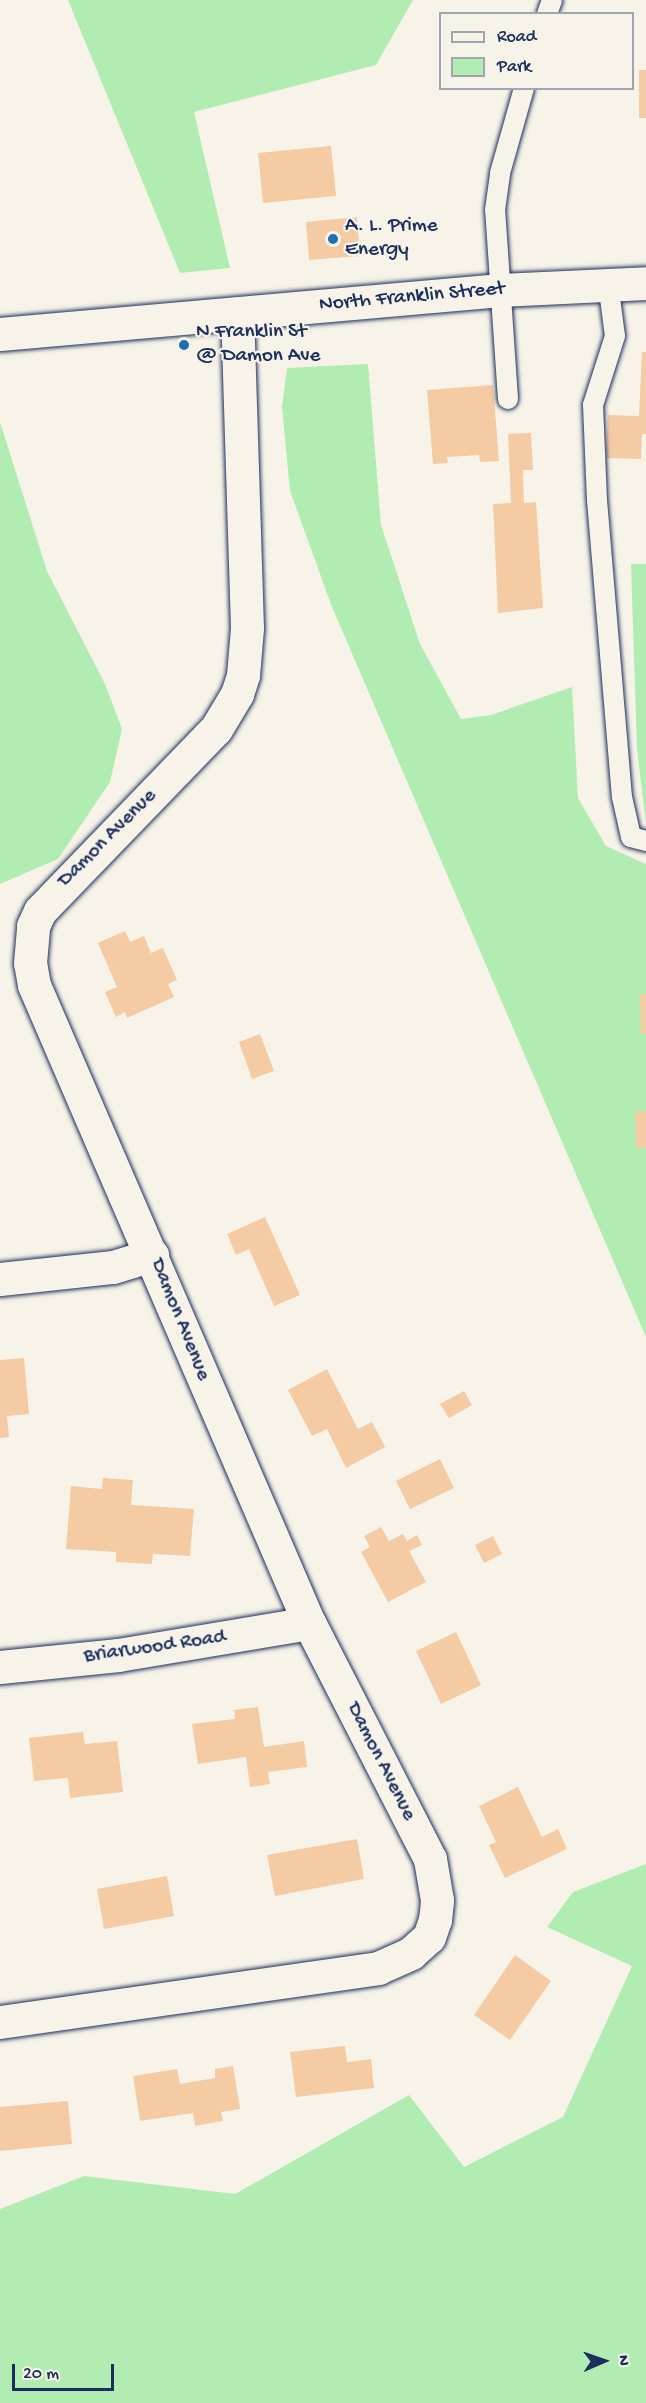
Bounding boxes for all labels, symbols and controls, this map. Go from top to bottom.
legend [439,12,634,90]
text: Road [497,27,536,48]
text: Park [497,57,531,78]
place label: A. L. Prime Energy [345,214,438,264]
marker: A. L. Prime Energy [326,232,340,246]
street label: North Franklin Street [318,277,506,319]
place label: N Franklin St @ Damon Ave [196,320,320,370]
marker: N Franklin St @ Damon Ave [177,338,191,352]
street label: Damon Avenue [53,784,163,894]
street label: Damon Avenue [143,1255,215,1385]
street label: Briarwood Road [82,1626,228,1670]
street label: Damon Avenue [339,1699,421,1825]
north arrow [574,2331,634,2391]
scale bar [15,2352,117,2390]
text: N [613,2355,632,2366]
text: 20 m [23,2364,59,2385]

